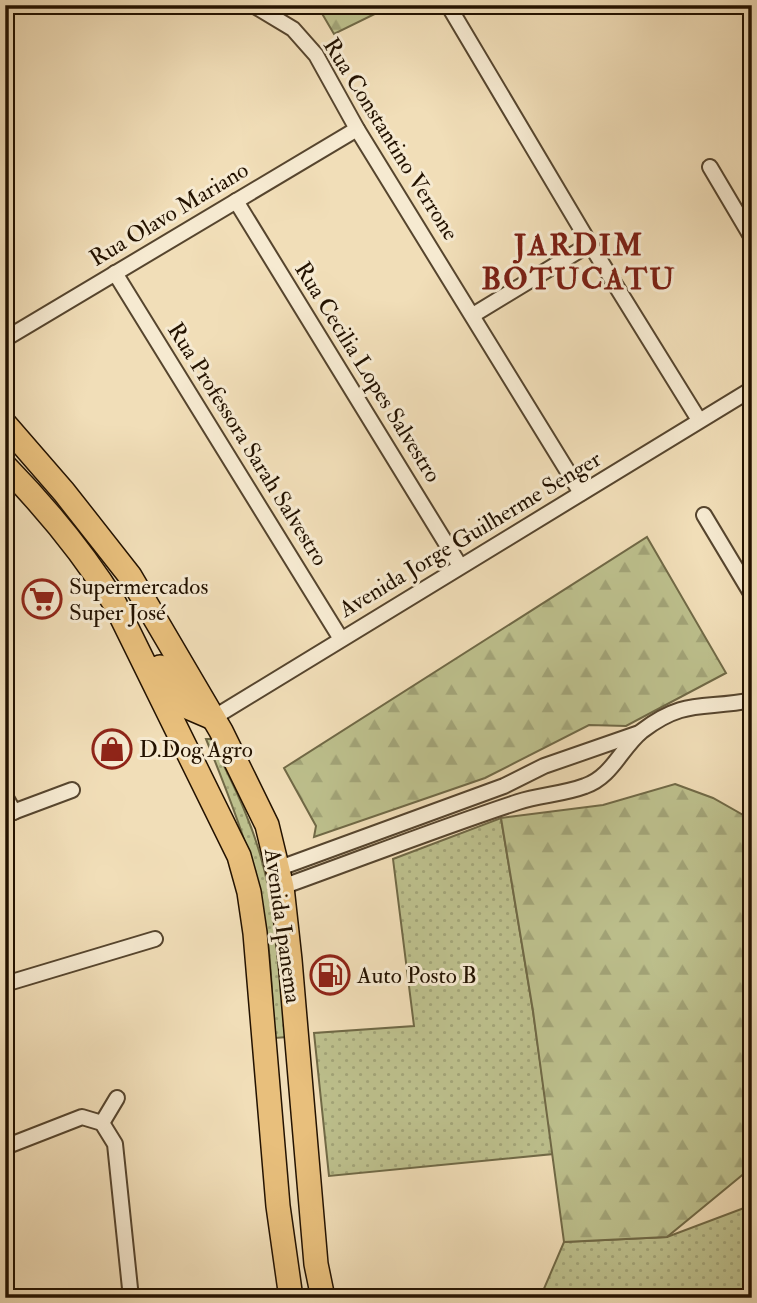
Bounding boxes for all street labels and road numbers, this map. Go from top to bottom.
street label: Rua Constantino Verrone [317,32,465,246]
street label: Rua Olavo Mariano [84,155,254,273]
street label: Rua Cecilia Lopes Salvestro [287,256,448,488]
street label: Rua Professora Sarah Salvestro [161,317,335,571]
street label: Avenida Jorge Guilherme Senger [333,444,607,624]
street label: Avenida Ipanema [257,846,308,1006]

